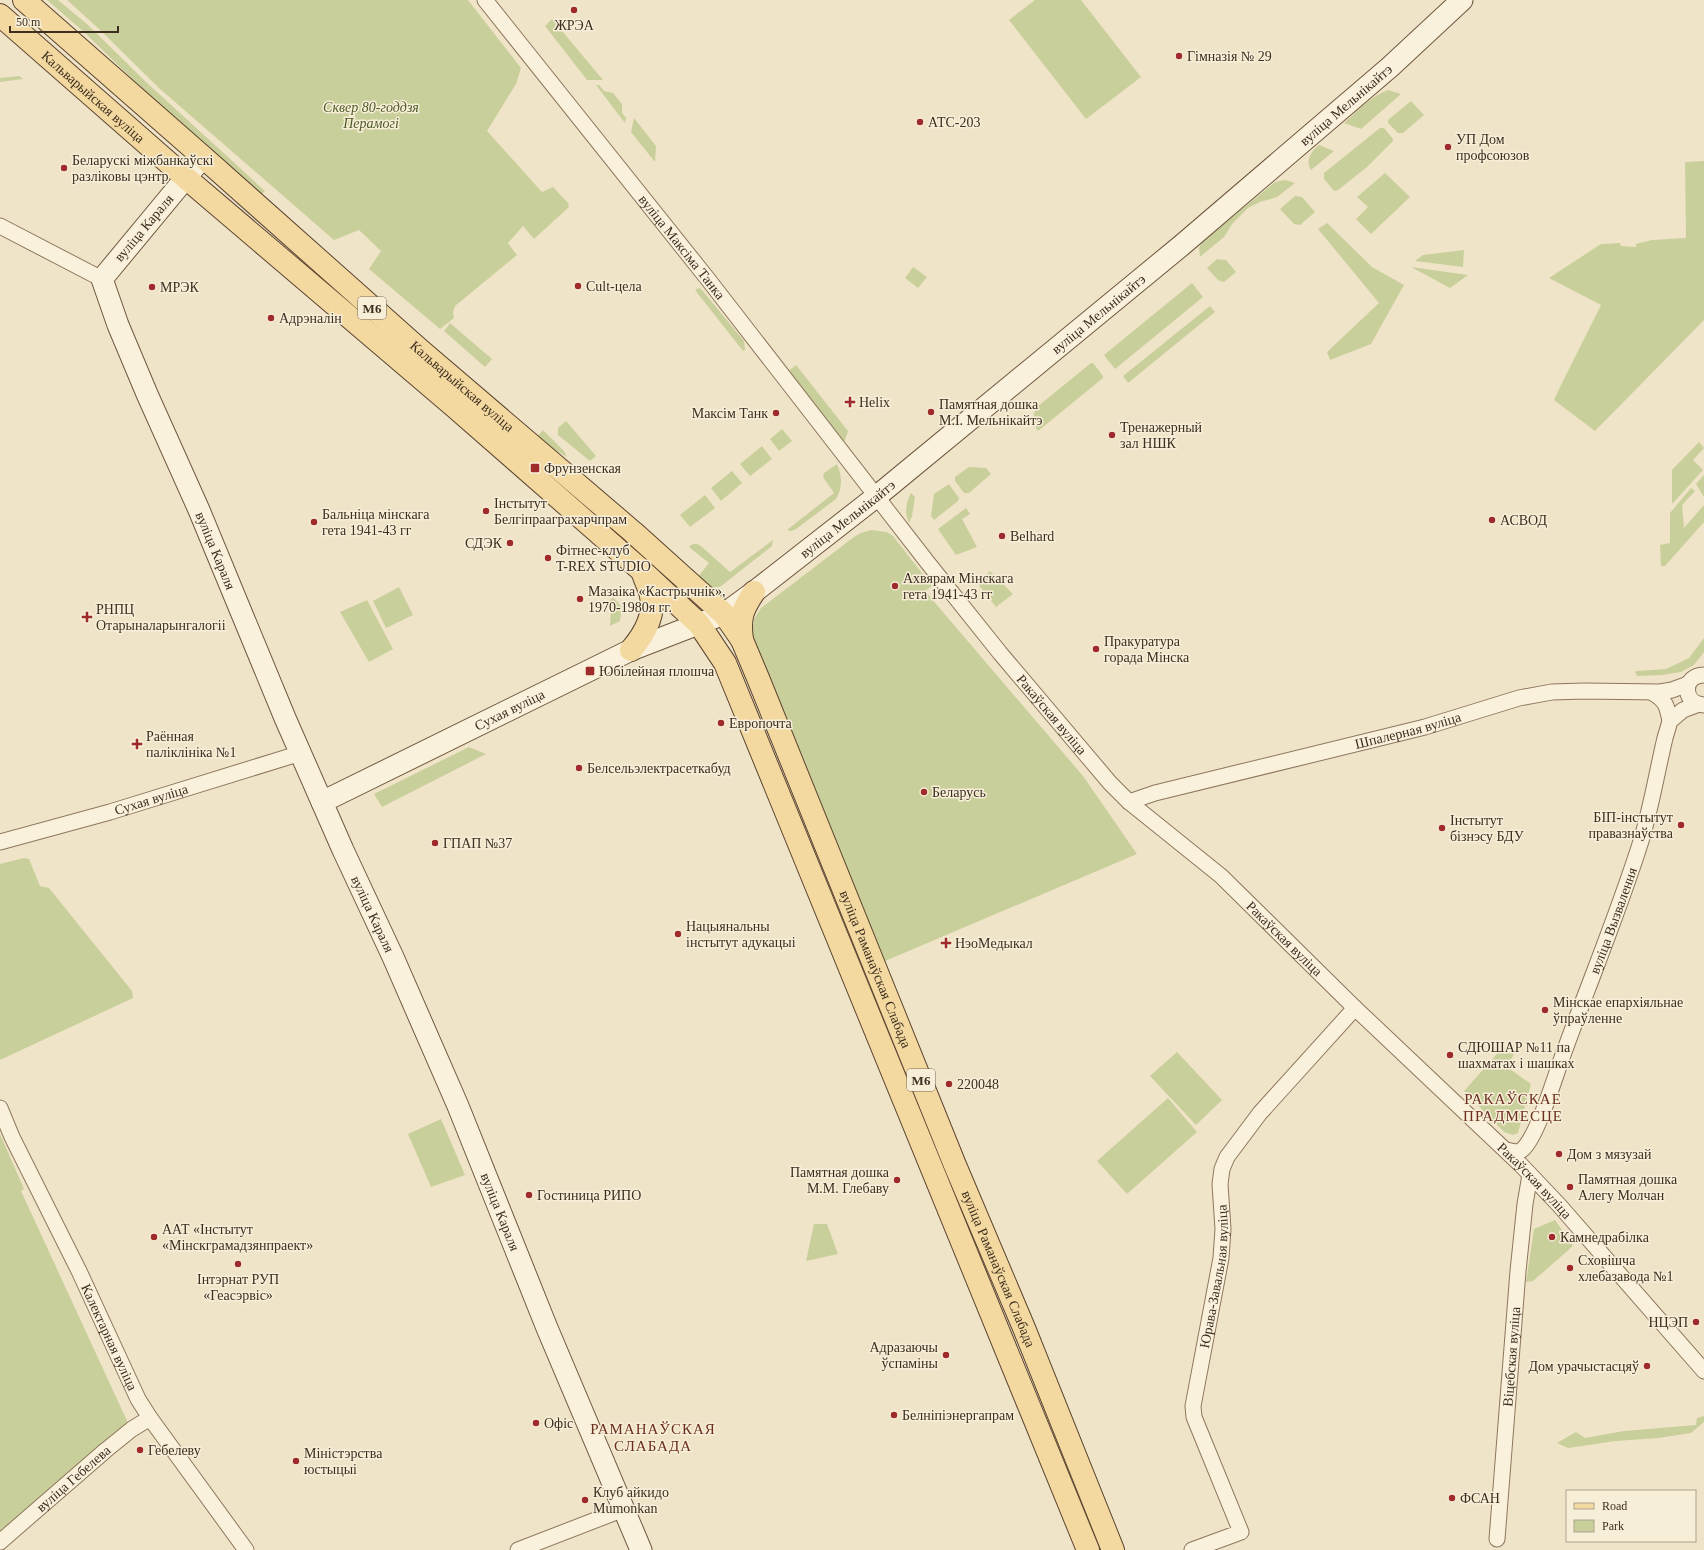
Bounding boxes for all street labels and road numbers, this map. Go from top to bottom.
street label: Кальварыйская вуліца [39,48,148,146]
street label: вуліца Мельнікайтэ [1297,61,1395,148]
street label: вуліца Караля [112,191,177,265]
street label: вуліца Максіма Танка [636,192,729,303]
street label: вуліца Мельнікайтэ [1049,271,1148,357]
road number: М6 [358,297,386,319]
street label: Кальварыйская вуліца [407,338,518,435]
street label: вуліца Мельнікайтэ [797,477,898,561]
street label: вуліца Караля [193,509,239,592]
street label: Ракаўская вуліца [1014,671,1090,758]
street label: Сухая вуліца [472,686,548,733]
street label: Шпалерная вуліца [1353,709,1463,751]
street label: Сухая вуліца [112,781,190,818]
street label: вуліца Вызвалення [1587,865,1640,976]
street label: вуліца Караля [349,873,397,955]
street label: вуліца Раманаўская Слабада [837,888,915,1051]
street label: Ракаўская вуліца [1244,898,1326,979]
road number: М6 [907,1069,935,1091]
street label: Ракаўская вуліца [1494,1139,1575,1222]
street label: вуліца Караля [478,1171,523,1254]
street label: вуліца Раманаўская Слабада [959,1188,1039,1350]
street label: Юрава-Завальная вуліца [1197,1203,1231,1349]
street label: Калектарная вуліца [78,1281,141,1393]
street label: Віцебская вуліца [1500,1305,1523,1407]
street label: вуліца Гебелева [33,1442,114,1515]

